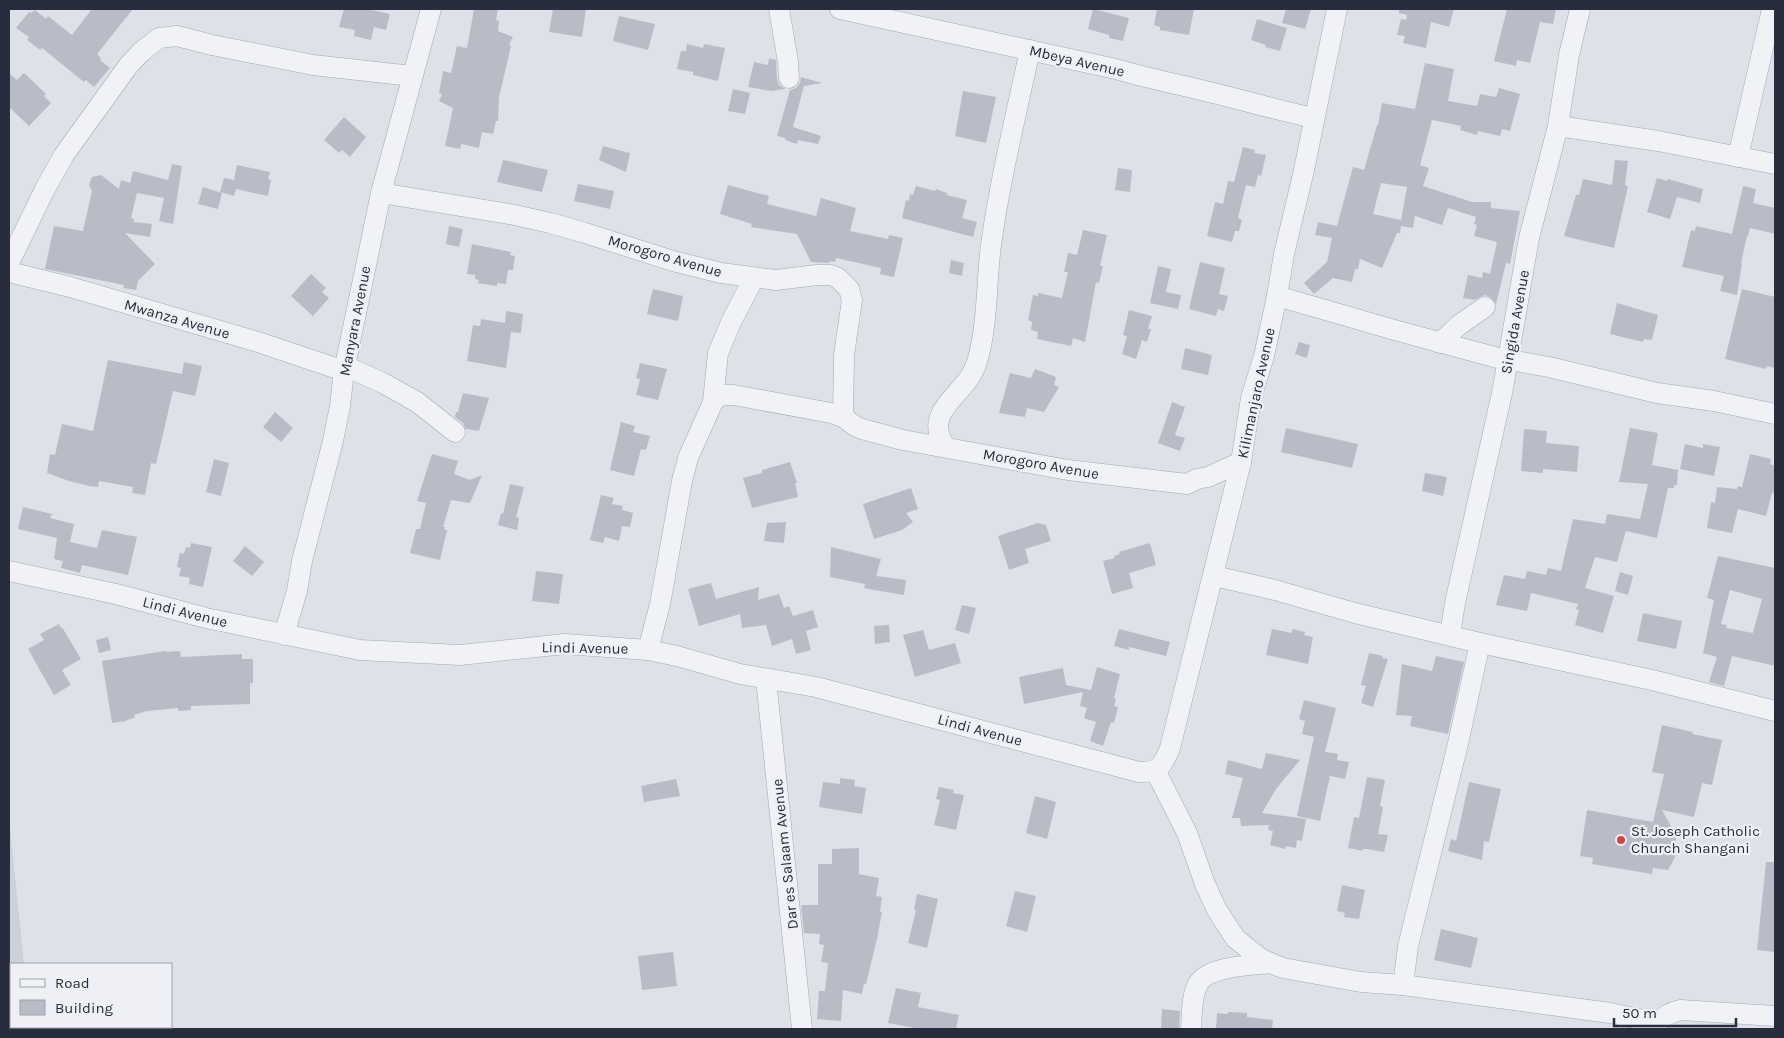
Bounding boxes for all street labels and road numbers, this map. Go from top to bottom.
street label: Mbeya Avenue [1027,41,1127,81]
street label: Morogoro Avenue [606,231,724,281]
street label: Manyara Avenue [335,264,375,378]
street label: Singida Avenue [1497,268,1533,376]
street label: Mwanza Avenue [122,295,232,343]
street label: Kilimanjaro Avenue [1233,326,1279,460]
street label: Morogoro Avenue [981,445,1101,483]
street label: Lindi Avenue [141,593,229,631]
street label: Lindi Avenue [541,638,629,658]
street label: Lindi Avenue [936,710,1024,750]
street label: Dar es Salaam Avenue [768,778,802,930]

